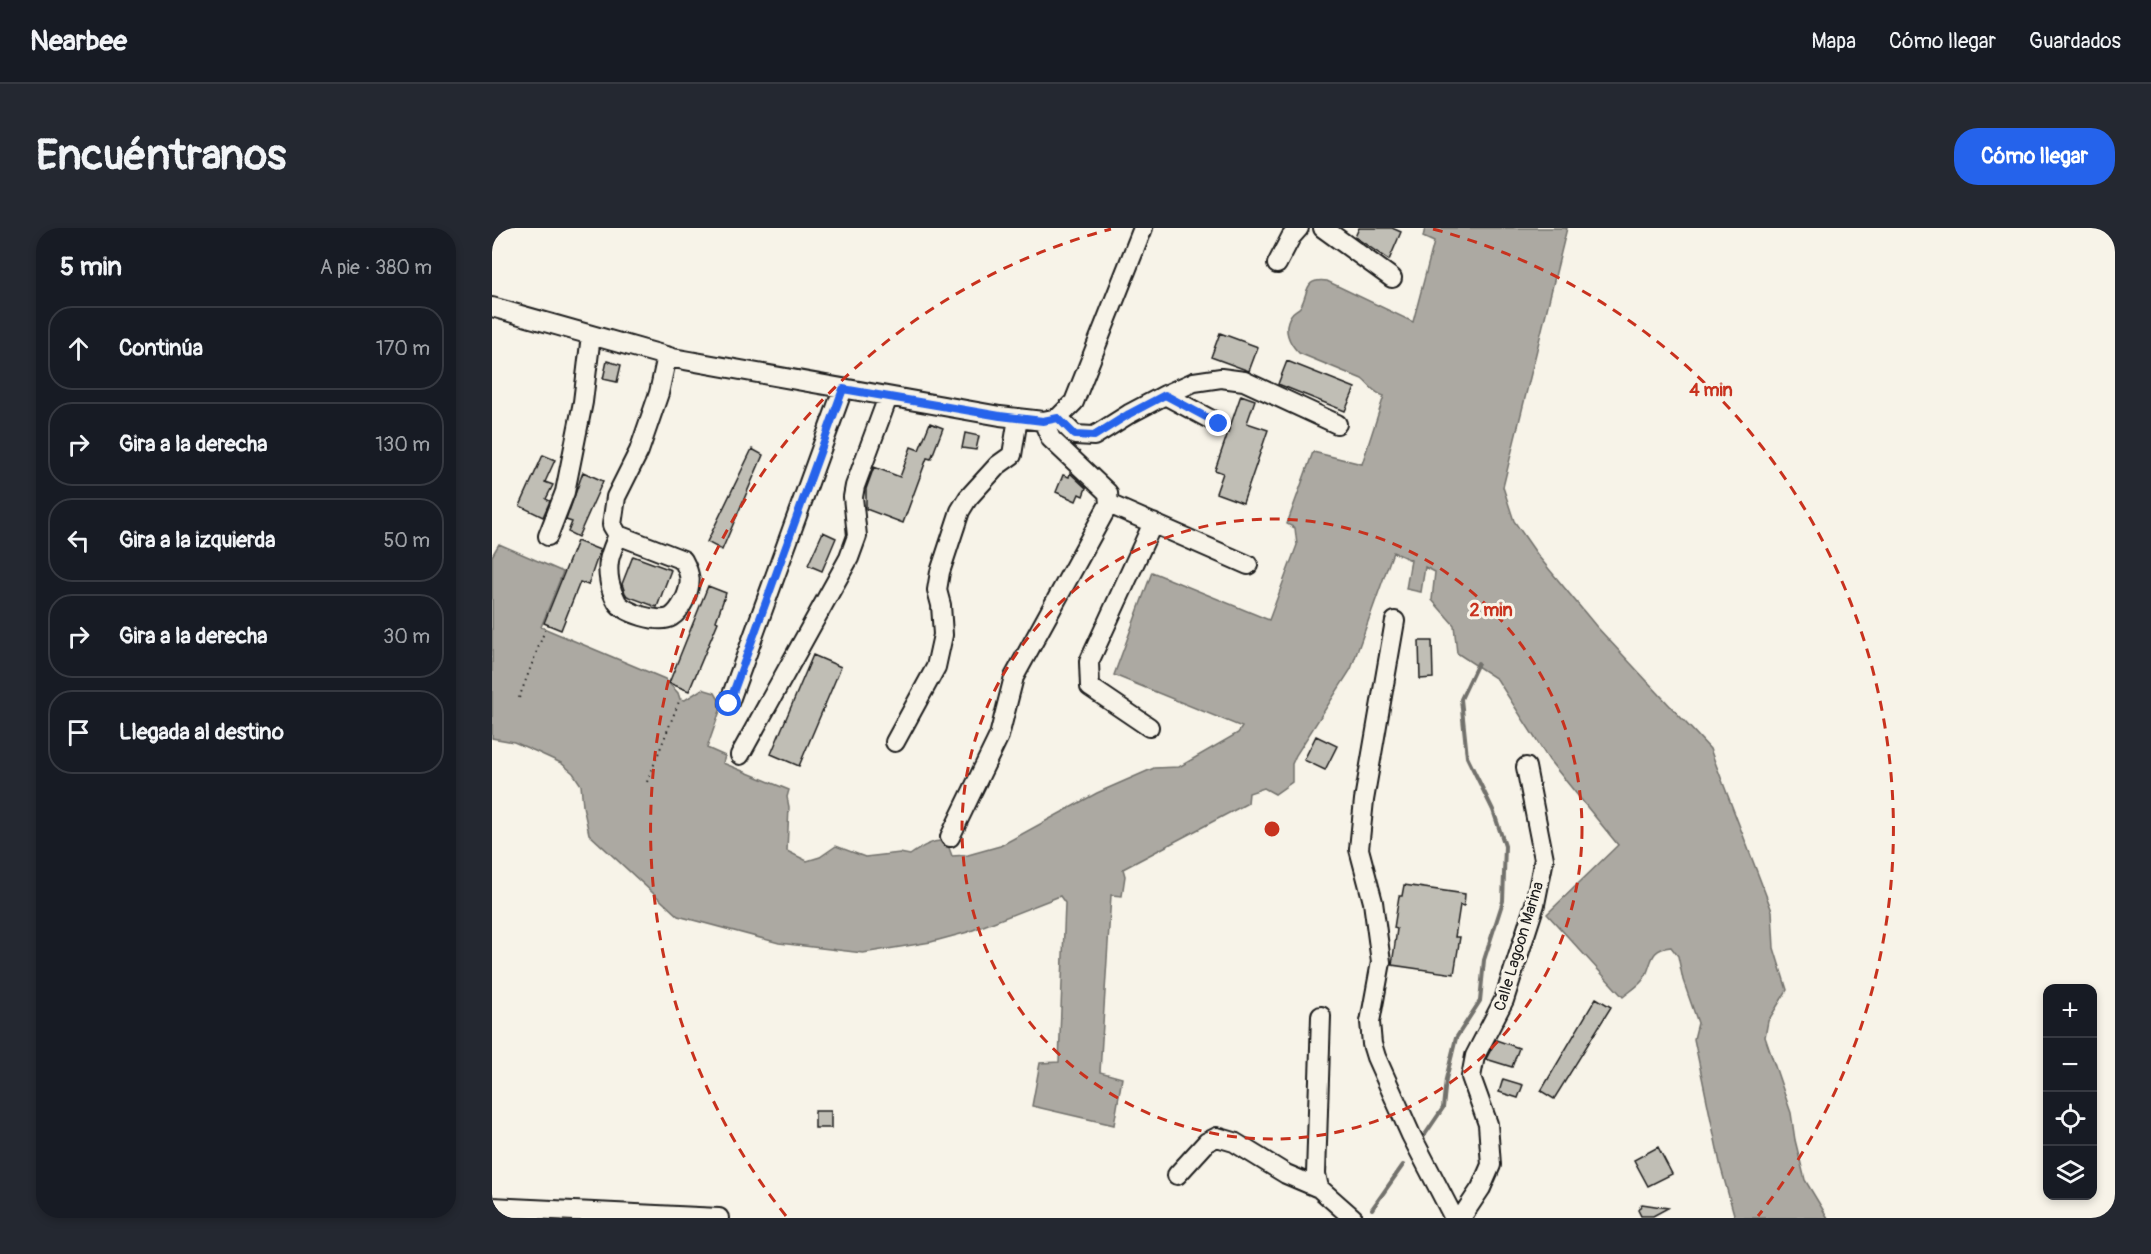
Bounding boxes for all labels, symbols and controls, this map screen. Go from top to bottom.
text: Nearbee [30,24,127,59]
text: Mapa [1811,28,1856,55]
text: Cómo llegar [1889,28,1996,55]
text: Guardados [2029,28,2121,55]
button: Cómo llegar [1954,128,2115,185]
text: Encuéntranos [36,130,286,182]
text: 5 min [60,251,122,283]
text: A pie · 380 m [320,255,432,280]
icon: ahead [62,332,95,365]
text: Continúa [119,334,203,362]
text: 170 m [376,336,430,361]
text: 4 min [1689,379,1733,402]
route end [1205,410,1231,436]
icon: right [62,428,95,461]
text: Gira a la derecha [119,430,267,458]
text: 130 m [375,432,430,457]
icon: left [62,524,95,557]
text: Gira a la izquierda [119,526,276,554]
text: 50 m [383,528,430,553]
text: 2 min [1469,599,1513,622]
icon: right [62,620,95,653]
text: Gira a la derecha [119,622,267,650]
text: 30 m [383,624,430,649]
route start [715,690,741,716]
icon: arrive [62,716,95,749]
text: Llegada al destino [119,718,284,746]
centre of rings [1262,819,1282,839]
street label: Calle Lagoon Marina [1490,879,1548,1013]
map controls [2043,984,2097,1200]
button: + [2043,984,2097,1038]
button: − [2043,1038,2097,1092]
button: locate [2043,1092,2097,1146]
button: layers [2043,1146,2097,1200]

